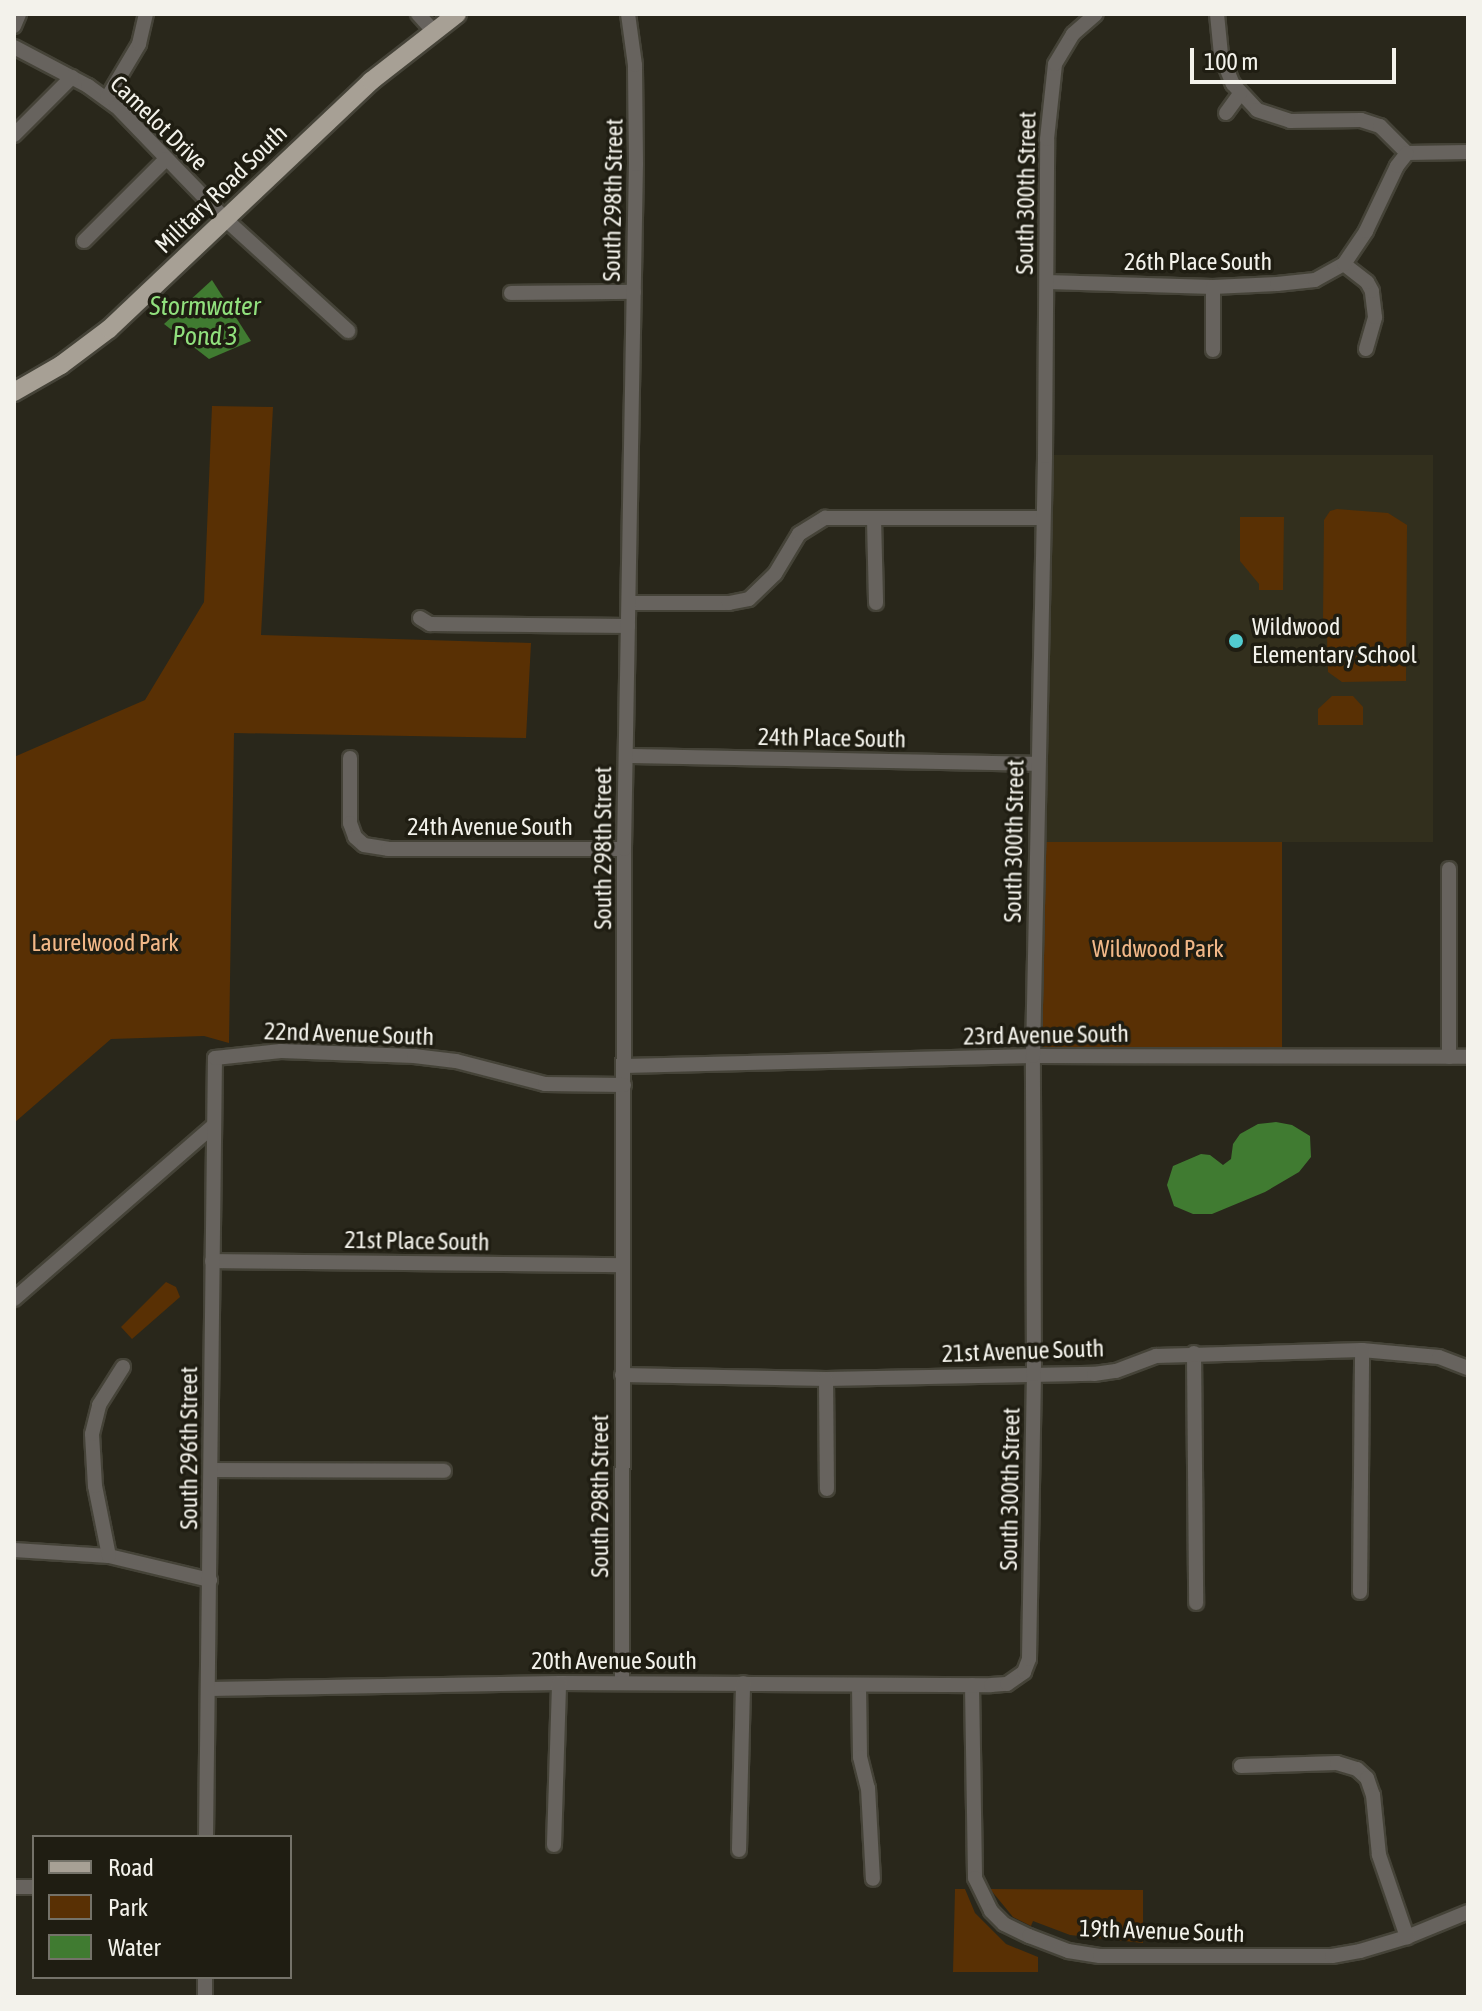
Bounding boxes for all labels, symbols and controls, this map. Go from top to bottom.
scale bar [1194,32,1400,82]
text: 100 m [1204,48,1258,75]
street label: Camelot Drive [104,69,214,177]
street label: South 300th Street [1010,111,1042,275]
street label: South 298th Street [597,118,629,282]
street label: Military Road South [149,119,293,259]
street label: 26th Place South [1124,248,1272,276]
water label: Stormwater Pond 3 [150,291,260,352]
place label: Wildwood Elementary School [1252,613,1417,669]
marker: Wildwood Elementary School [1227,632,1245,650]
street label: 24th Place South [758,722,906,754]
street label: South 300th Street [998,759,1030,923]
street label: South 298th Street [589,766,617,930]
street label: 24th Avenue South [407,813,573,841]
park label: Laurelwood Park [31,929,179,957]
park label: Wildwood Park [1092,935,1224,963]
street label: 22nd Avenue South [264,1017,434,1051]
street label: 23rd Avenue South [963,1019,1129,1051]
street label: 21st Place South [344,1225,490,1257]
street label: 21st Avenue South [941,1334,1105,1368]
street label: South 296th Street [175,1366,203,1530]
street label: South 300th Street [994,1407,1026,1571]
street label: South 298th Street [586,1414,614,1578]
street label: 20th Avenue South [531,1647,697,1675]
legend [32,1835,292,1979]
text: Road [108,1854,154,1881]
text: Park [108,1894,148,1921]
street label: 19th Avenue South [1079,1914,1245,1948]
text: Water [108,1934,161,1961]

